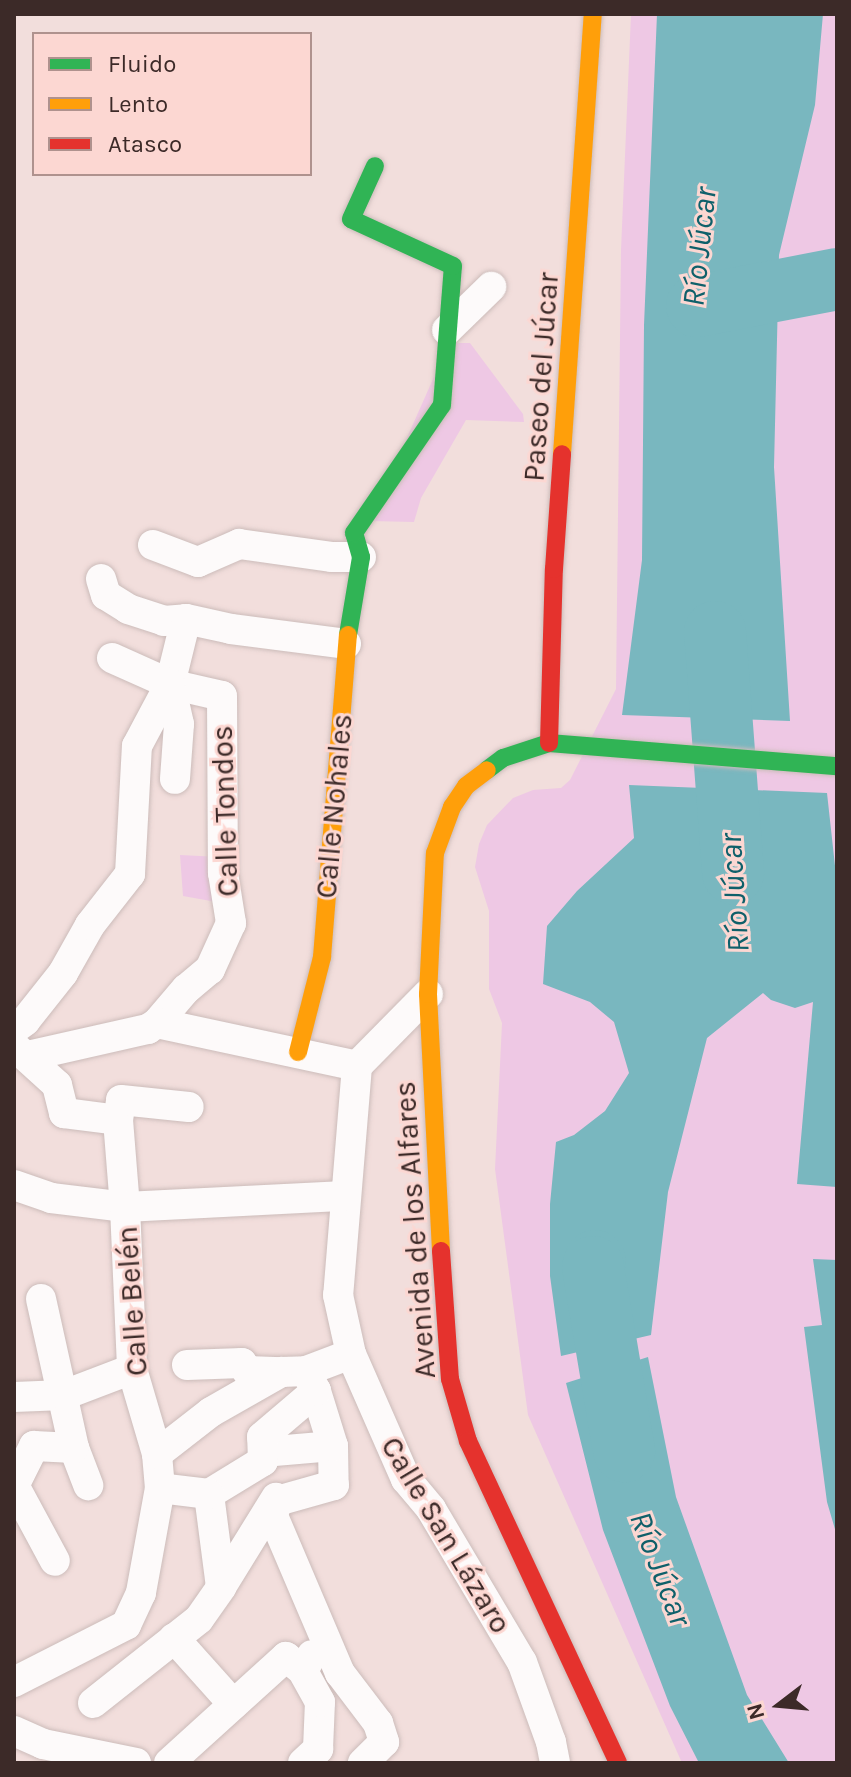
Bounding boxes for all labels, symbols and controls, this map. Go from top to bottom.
legend [32,32,312,176]
text: Fluido [108,50,176,78]
text: Lento [108,90,168,118]
text: Atasco [108,130,182,158]
water label: Río Júcar [675,185,725,309]
street label: Paseo del Júcar [516,271,566,483]
street label: Calle Nohales [308,712,360,900]
street label: Calle Tondos [204,725,246,897]
water label: Río Júcar [712,832,758,954]
street label: Avenida de los Alfares [387,1080,443,1380]
street label: Calle Belén [109,1225,155,1377]
street label: Calle San Lázaro [373,1430,519,1640]
water label: Río Júcar [621,1506,699,1632]
north arrow [739,1665,819,1745]
text: N [741,1700,771,1723]

